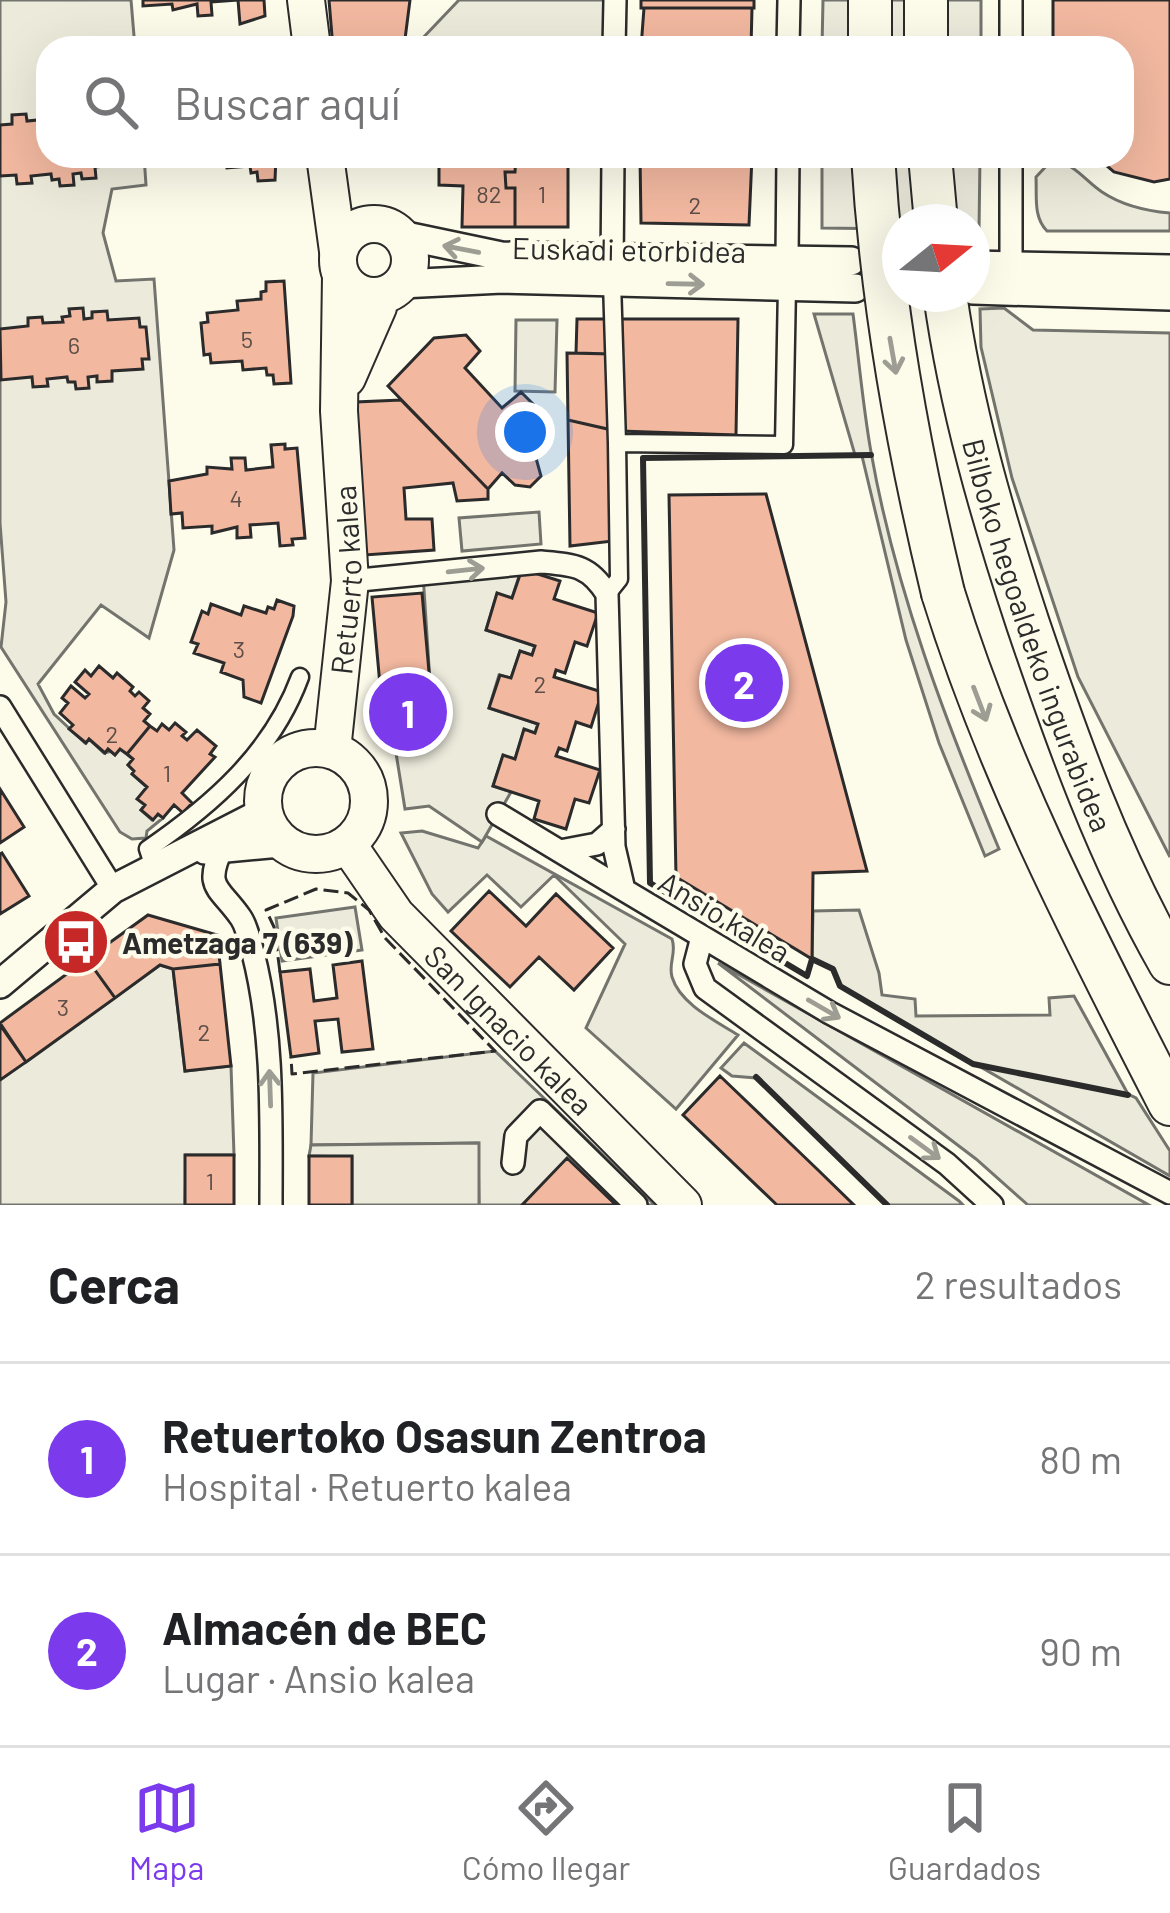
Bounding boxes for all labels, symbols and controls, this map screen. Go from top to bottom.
search box [36,36,1134,168]
icon: search [78,69,144,135]
text: Buscar aquí [174,75,401,129]
house number: 82 [476,179,502,208]
house number: 1 [538,179,546,208]
house number: 2 [689,190,701,219]
north arrow [882,204,990,312]
street label: Euskadi etorbidea [512,229,746,269]
one-way arrow [442,237,481,259]
one-way arrow [666,272,705,295]
house number: 5 [241,324,253,353]
house number: 6 [68,330,80,359]
one-way arrow [883,336,906,375]
your location [495,402,555,462]
street label: Bilboko hegoaldeko ingurabidea [956,435,1121,837]
house number: 4 [229,483,243,512]
street label: Retuerto kalea [322,484,368,676]
one-way arrow [446,558,485,581]
house number: 3 [233,634,245,663]
pin: 2 [705,638,783,728]
pin: 1 [369,667,447,757]
house number: 2 [534,669,546,698]
one-way arrow [970,685,992,722]
house number: 2 [106,719,118,748]
house number: 1 [163,758,171,787]
street label: Ansio kalea [653,863,797,969]
bus stop icon: Ametzaga 7 (639) [41,907,111,977]
place label: Ametzaga 7 (639) [122,924,353,960]
street label: San Ignacio kalea [418,937,601,1122]
house number: 3 [57,992,69,1021]
one-way arrow [806,997,841,1021]
house number: 2 [198,1017,210,1046]
one-way arrow [258,1069,281,1108]
one-way arrow [908,1135,941,1161]
house number: 1 [206,1166,214,1195]
text: Cerca [48,1253,180,1314]
text: 2 resultados [915,1260,1122,1307]
text: Retuertoko Osasun Zentroa [162,1408,707,1462]
text: 1 [80,1435,94,1482]
text: 80 m [1040,1435,1122,1482]
text: Hospital · Retuerto kalea [162,1462,572,1509]
text: Almacén de BEC [162,1600,487,1654]
text: 2 [76,1627,98,1674]
text: 90 m [1040,1627,1122,1674]
text: Lugar · Ansio kalea [162,1654,475,1701]
tab: Mapa [129,1775,204,1887]
tab: Cómo llegar [462,1775,630,1887]
tab: Guardados [888,1775,1041,1887]

